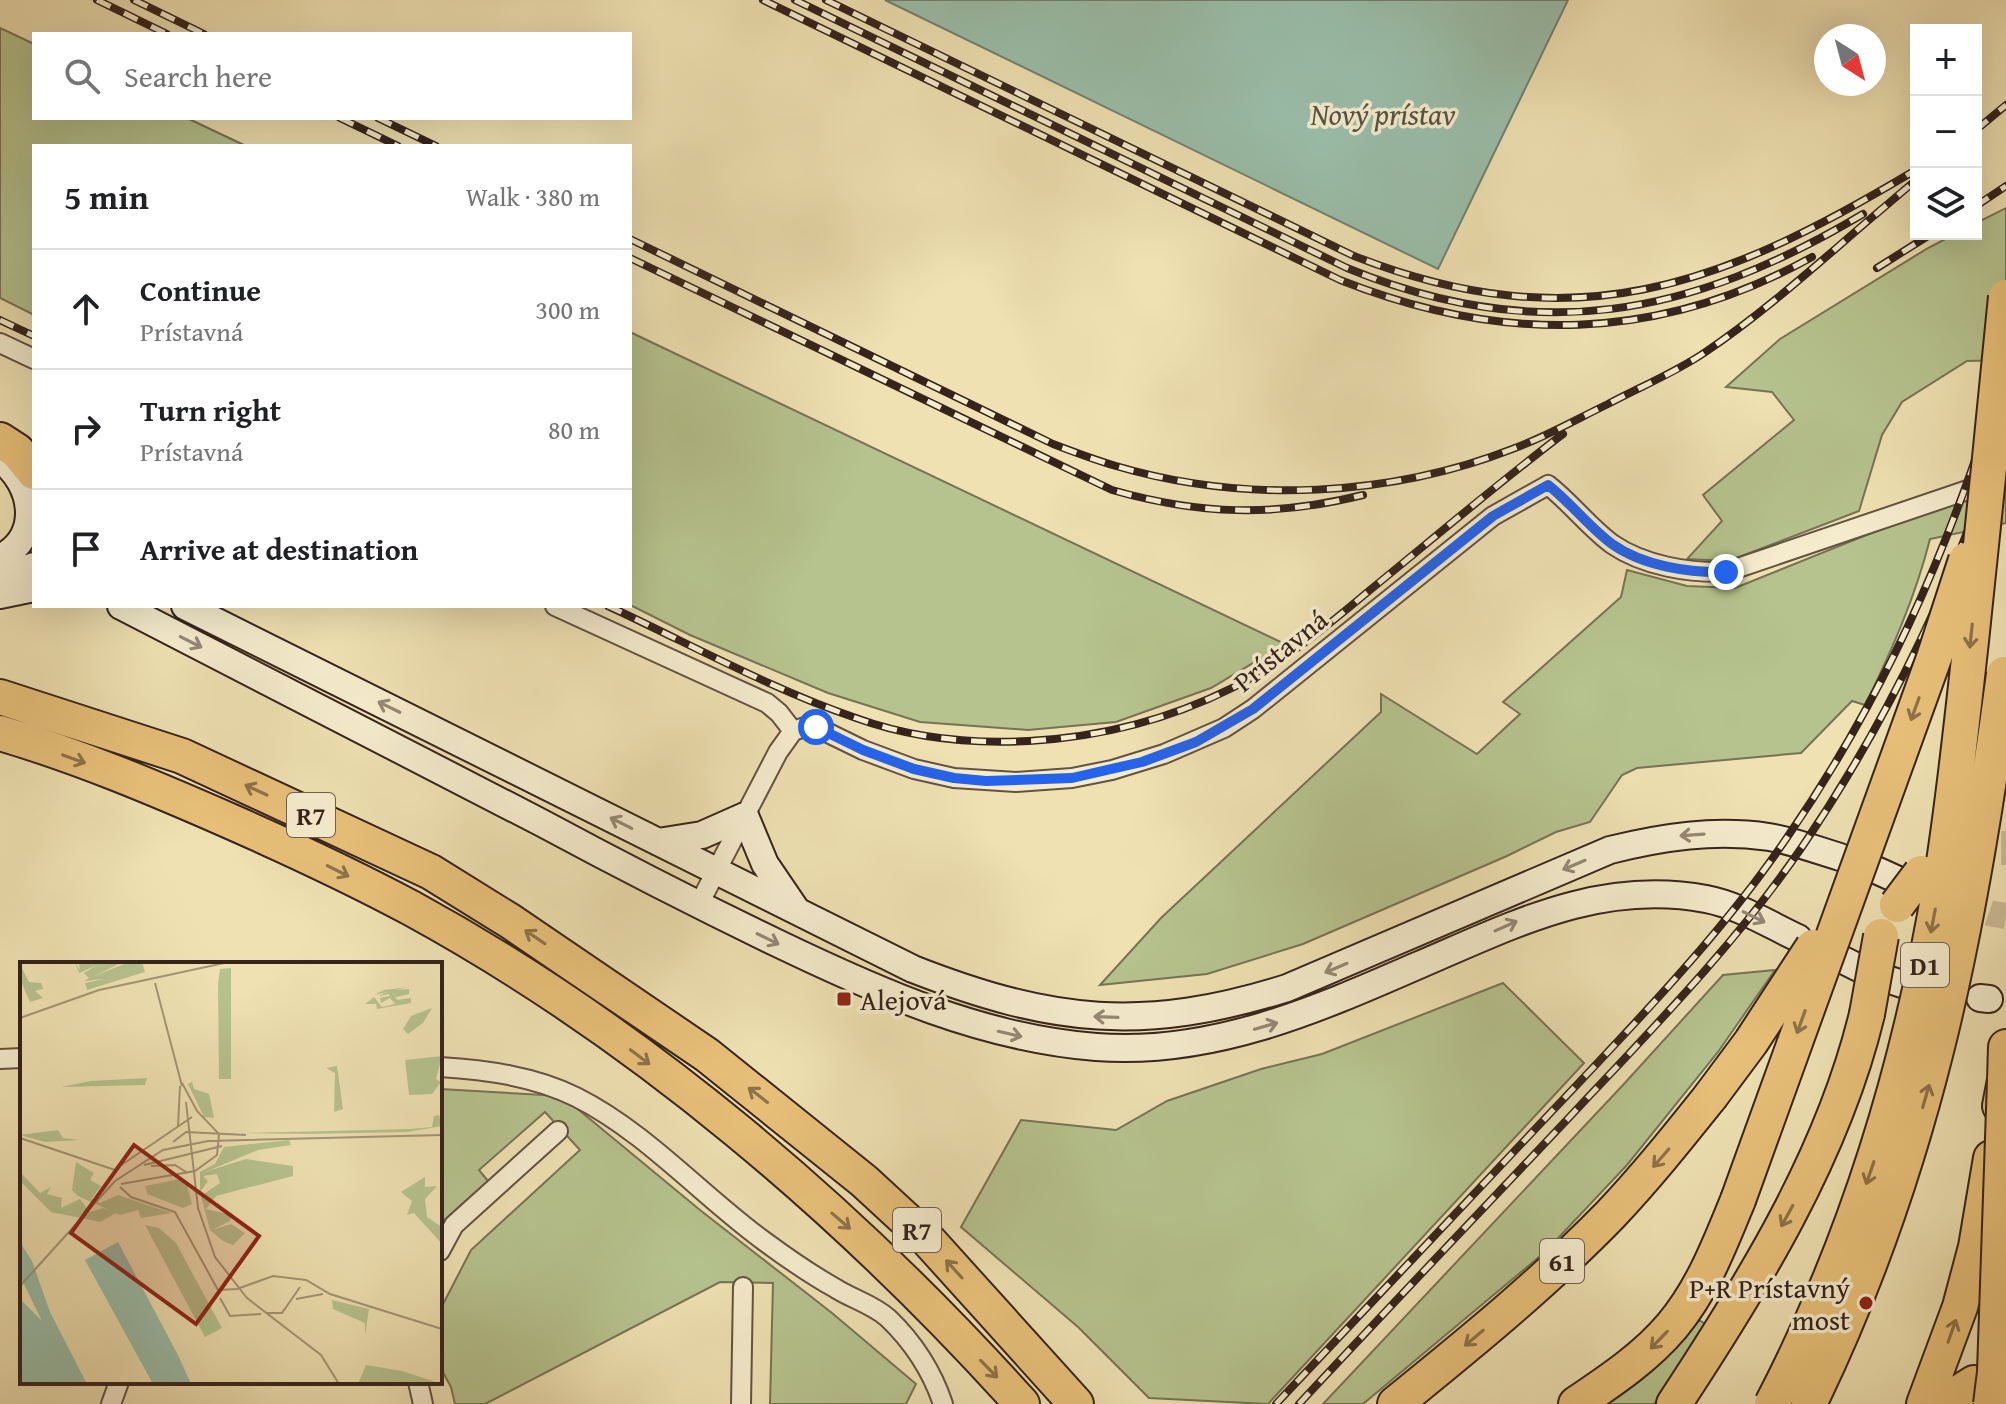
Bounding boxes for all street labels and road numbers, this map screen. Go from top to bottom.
street label: Prístavná [1224,599,1337,701]
road number: R7 [287,793,335,837]
road number: D1 [1901,943,1949,987]
road number: R7 [893,1208,941,1252]
road number: 61 [1540,1239,1584,1283]

